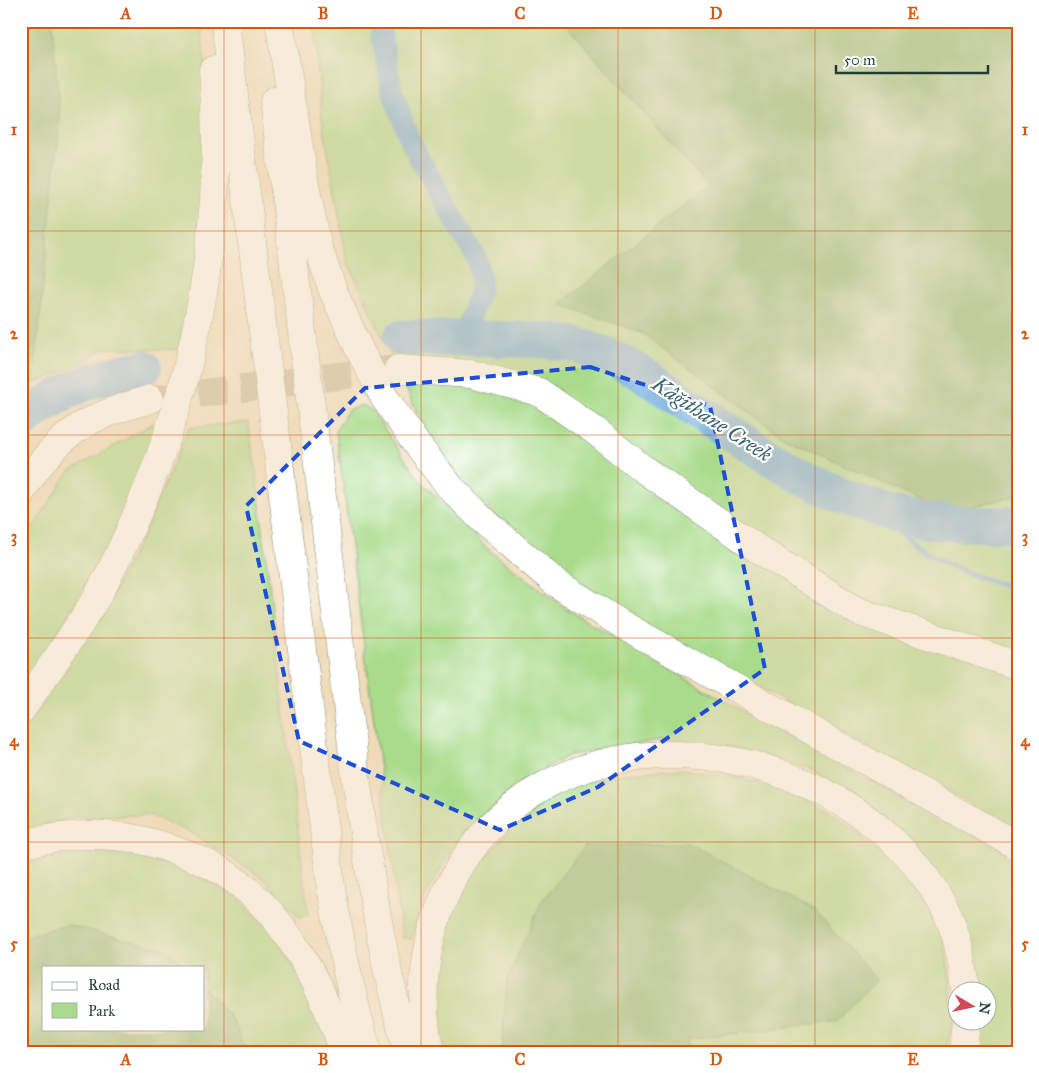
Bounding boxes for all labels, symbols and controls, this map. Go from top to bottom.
text: A [120,4,132,23]
text: B [318,4,328,23]
text: C [515,4,526,23]
text: D [710,4,723,23]
text: E [907,4,919,23]
scale bar [836,42,989,74]
text: 50 m [844,51,876,69]
text: 1 [11,120,18,139]
text: 1 [1022,120,1029,139]
text: 2 [10,324,19,343]
text: 2 [1021,324,1030,343]
water label: Kâğıthane Creek [647,370,777,468]
text: 3 [11,527,17,547]
text: 3 [1022,527,1028,547]
text: 4 [10,731,20,751]
text: 4 [1021,731,1031,751]
text: 5 [10,934,18,953]
text: 5 [1021,934,1029,953]
legend [42,966,205,1030]
text: Road [88,976,120,994]
north arrow [946,980,996,1030]
text: N [975,1001,994,1015]
text: Park [88,1002,115,1020]
text: A [120,1050,132,1069]
text: B [318,1050,328,1069]
text: C [515,1050,526,1069]
text: D [710,1050,723,1069]
text: E [907,1050,919,1069]

